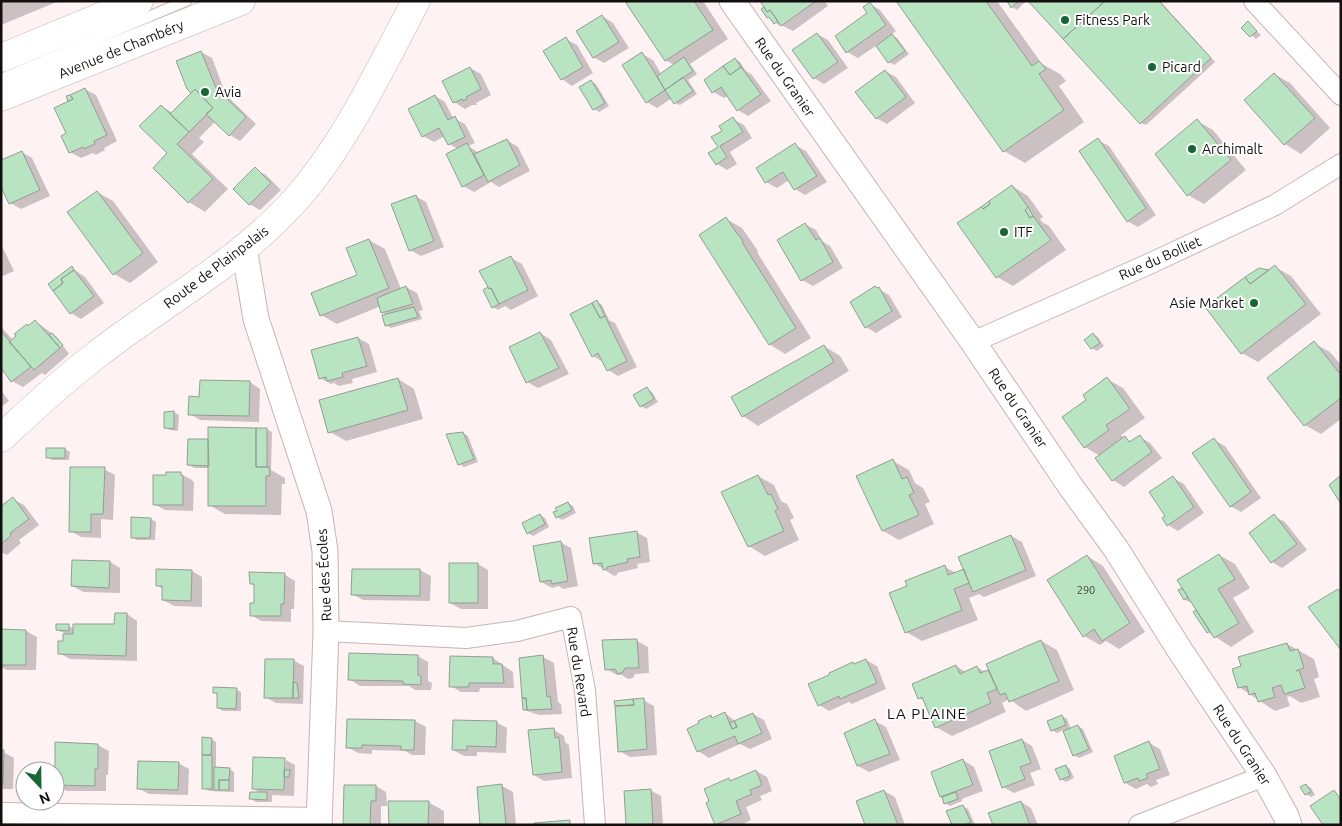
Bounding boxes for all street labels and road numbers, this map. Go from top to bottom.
street label: Avenue de Chambéry [56,16,186,81]
street label: Rue du Granier [752,34,819,120]
street label: Route de Plainpalais [161,222,271,312]
street label: Rue du Bolliet [1117,233,1204,283]
street label: Rue du Granier [985,365,1051,452]
street label: Rue des Écoles [313,528,334,622]
street label: Rue du Revard [564,626,594,718]
street label: Rue du Granier [1210,702,1274,789]

